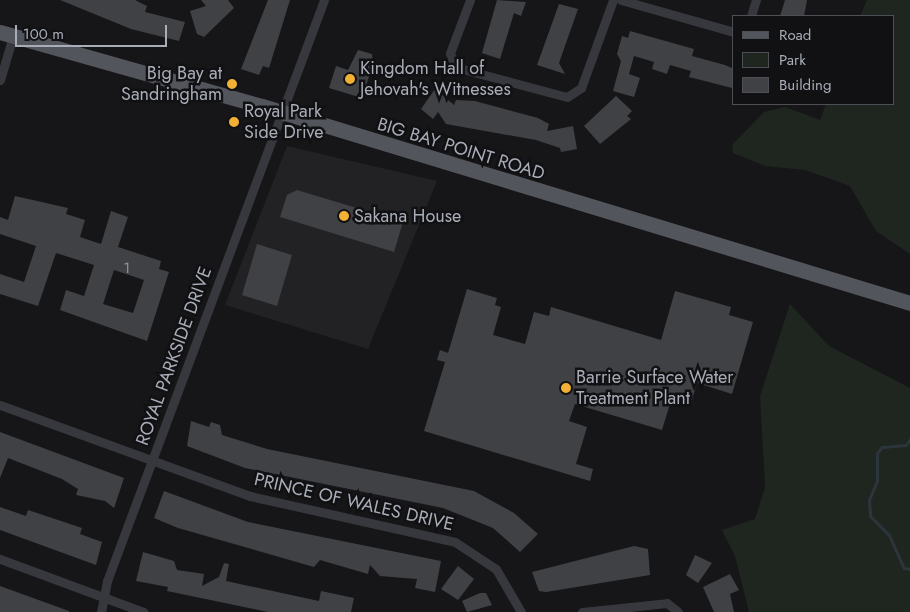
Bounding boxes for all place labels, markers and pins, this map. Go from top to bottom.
place label: Kingdom Hall of Jehovah's Witnesses [360,58,511,100]
place label: Big Bay at Sandringham [121,63,222,106]
marker: Kingdom Hall of Jehovah's Witnesses [344,73,356,85]
marker: Big Bay at Sandringham [226,78,238,90]
place label: Royal Park Side Drive [244,101,323,144]
marker: Royal Park Side Drive [228,116,240,128]
place label: Sakana House [354,205,461,227]
marker: Sakana House [338,210,350,222]
place label: Barrie Surface Water Treatment Plant [576,367,733,409]
marker: Barrie Surface Water Treatment Plant [560,382,572,394]

